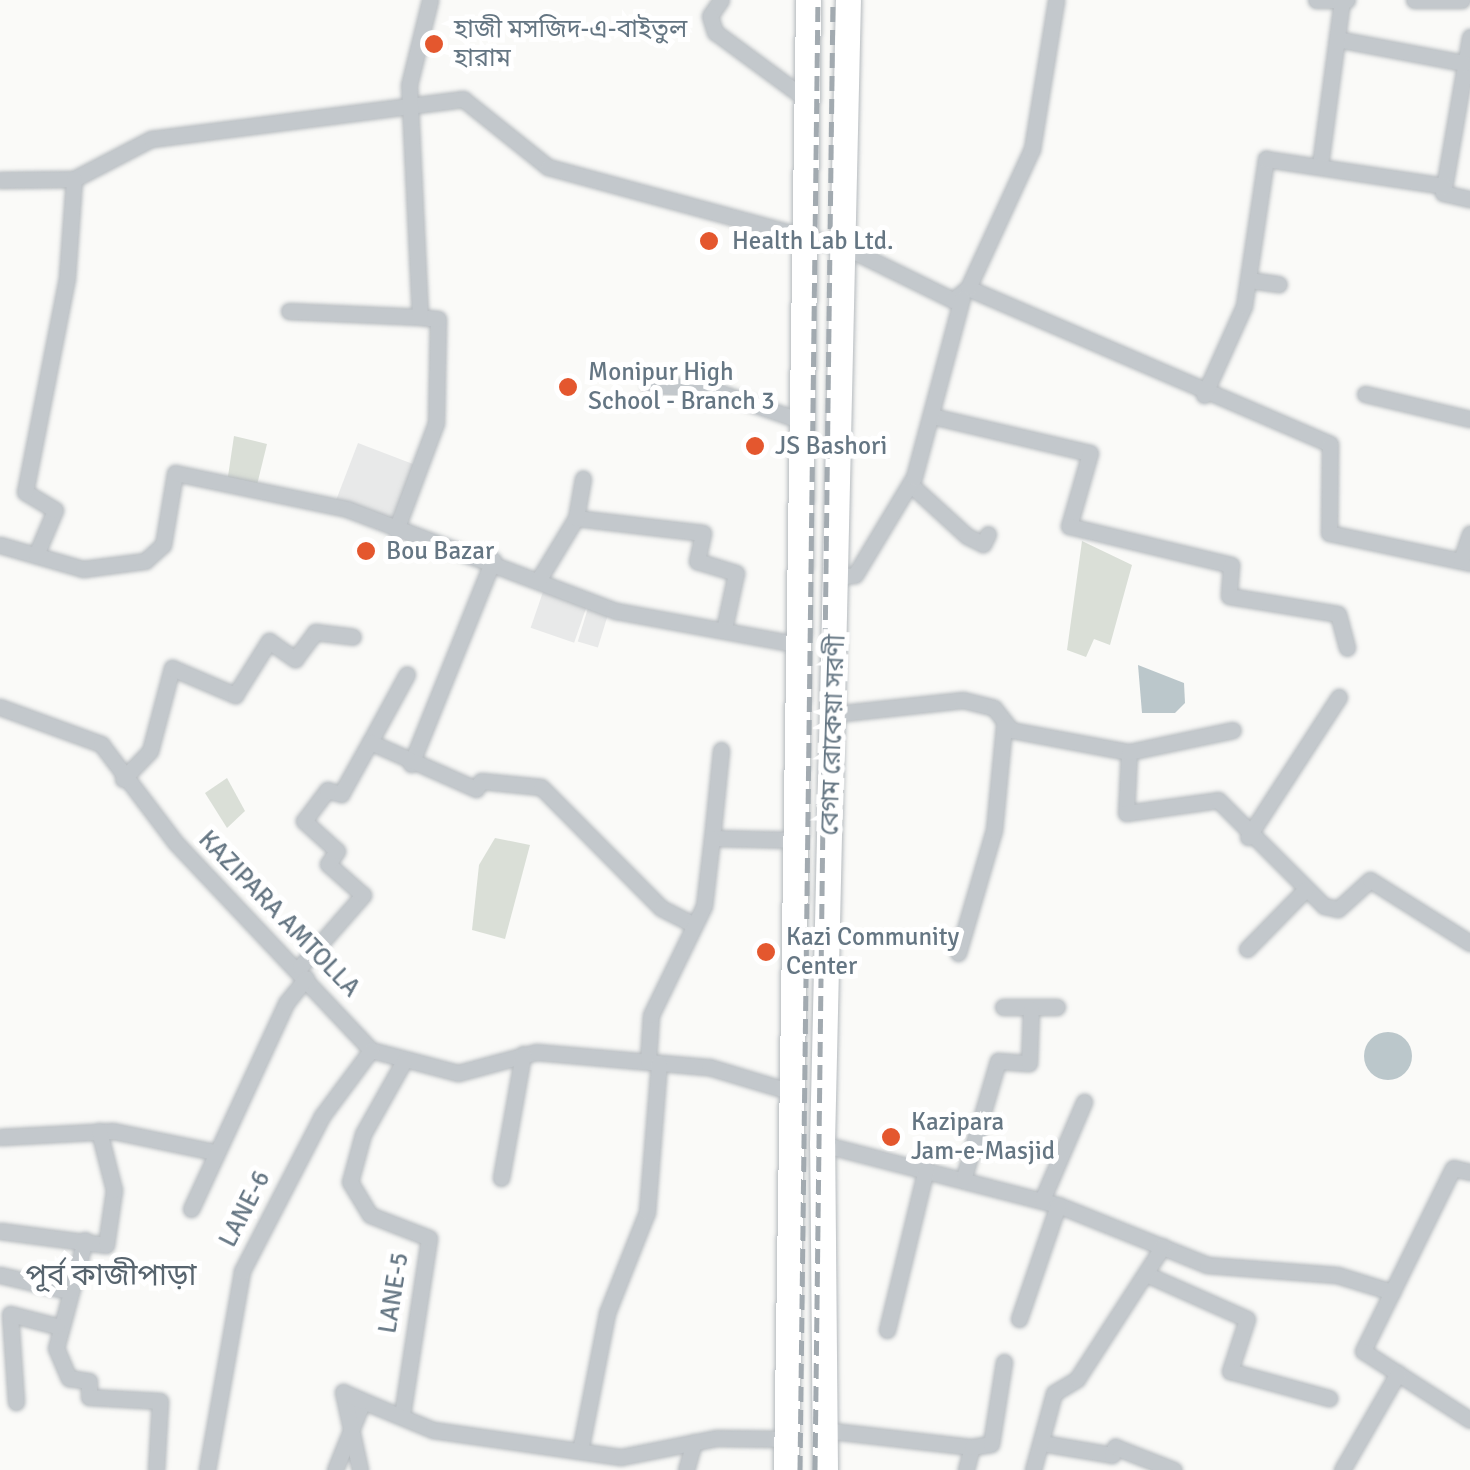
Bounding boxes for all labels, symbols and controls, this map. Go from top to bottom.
place label: হাজী মসজিদ-এ-বাইতুল হারাম [454,15,687,74]
marker: হাজী মসজিদ-এ-বাইতুল হারাম [423,33,445,55]
place label: Health Lab Ltd. [732,226,894,256]
marker: Health Lab Ltd. [696,228,722,254]
place label: Monipur High School - Branch 3 [588,358,775,417]
marker: Monipur High School - Branch 3 [557,376,579,398]
place label: JS Bashori [775,431,887,461]
marker: JS Bashori [744,435,766,457]
place label: Bou Bazar [386,536,494,566]
marker: Bou Bazar [355,540,377,562]
street label: বেগম রোকেয়া সরণী [815,634,851,836]
street label: KAZIPARA AMTOLLA [192,825,366,1003]
place label: Kazi Community Center [786,923,959,982]
marker: Kazi Community Center [755,941,777,963]
place label: Kazipara Jam-e-Masjid [911,1108,1055,1167]
marker: Kazipara Jam-e-Masjid [880,1126,902,1148]
street label: LANE-6 [213,1166,277,1252]
street label: LANE-5 [373,1250,415,1336]
district label: পূর্ব কাজীপাড়া [26,1258,196,1294]

